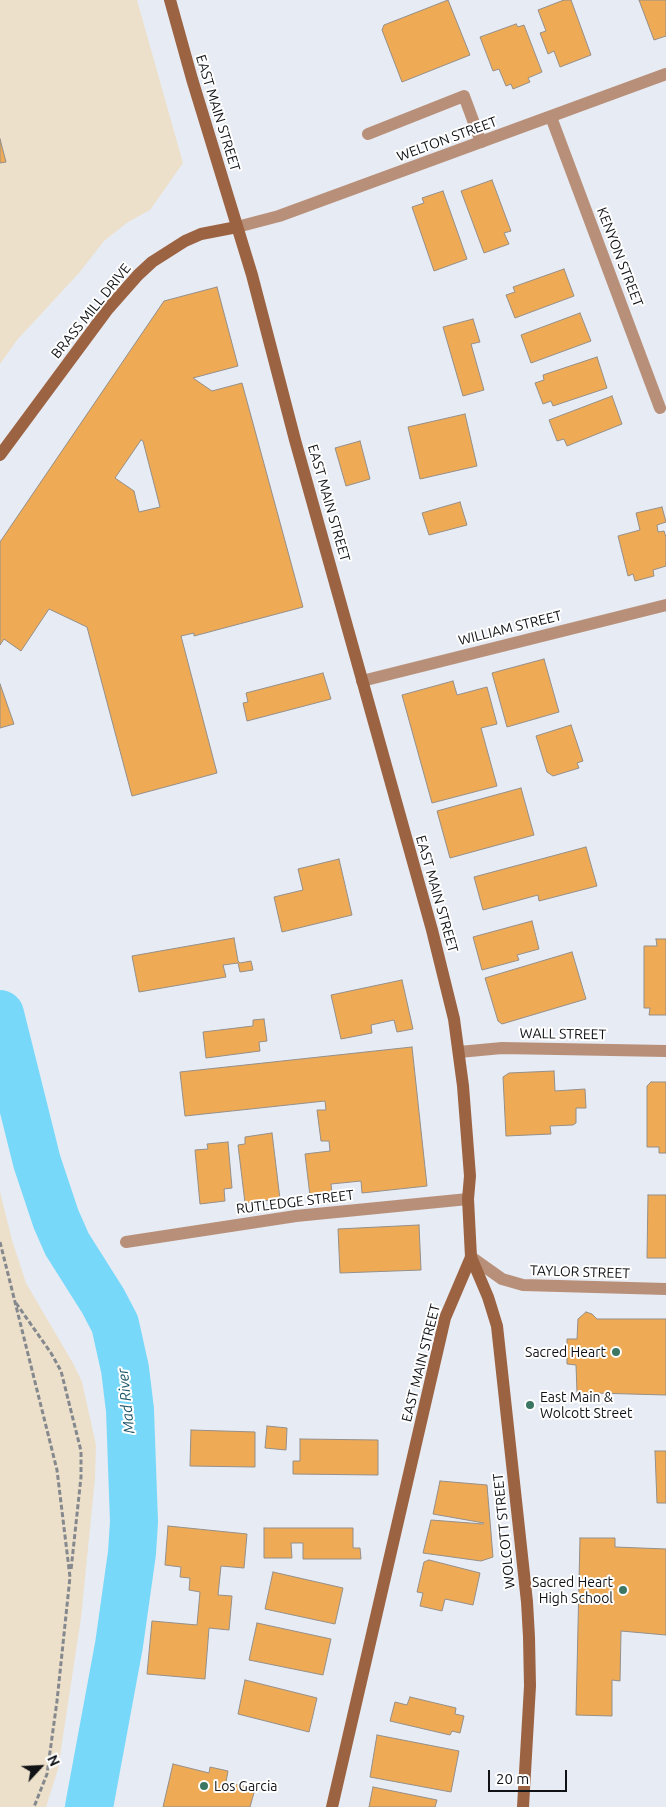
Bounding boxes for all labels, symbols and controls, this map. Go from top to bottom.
street label: EAST MAIN STREET [192,53,244,173]
street label: WELTON STREET [395,113,499,165]
street label: KENYON STREET [593,205,647,309]
street label: BRASS MILL DRIVE [48,260,134,362]
street label: EAST MAIN STREET [304,443,354,563]
street label: WILLIAM STREET [456,607,564,649]
street label: EAST MAIN STREET [412,834,462,954]
street label: WALL STREET [520,1025,606,1043]
street label: RUTLEDGE STREET [235,1186,355,1218]
street label: TAYLOR STREET [530,1262,630,1282]
street label: EAST MAIN STREET [398,1302,444,1424]
place label: Sacred Heart [525,1344,606,1360]
marker: Sacred Heart [610,1346,622,1358]
water label: Mad River [114,1367,138,1435]
place label: East Main & Wolcott Street [540,1389,633,1421]
marker: East Main & Wolcott Street [524,1399,536,1411]
street label: WOLCOTT STREET [490,1472,518,1590]
place label: Sacred Heart High School [532,1574,613,1606]
marker: Sacred Heart High School [617,1584,629,1596]
north arrow [15,1742,65,1792]
text: N [44,1753,63,1769]
scale bar [491,1760,570,1792]
text: 20 m [496,1770,529,1787]
place label: Los Garcia [214,1778,277,1794]
marker: Los Garcia [198,1780,210,1792]

